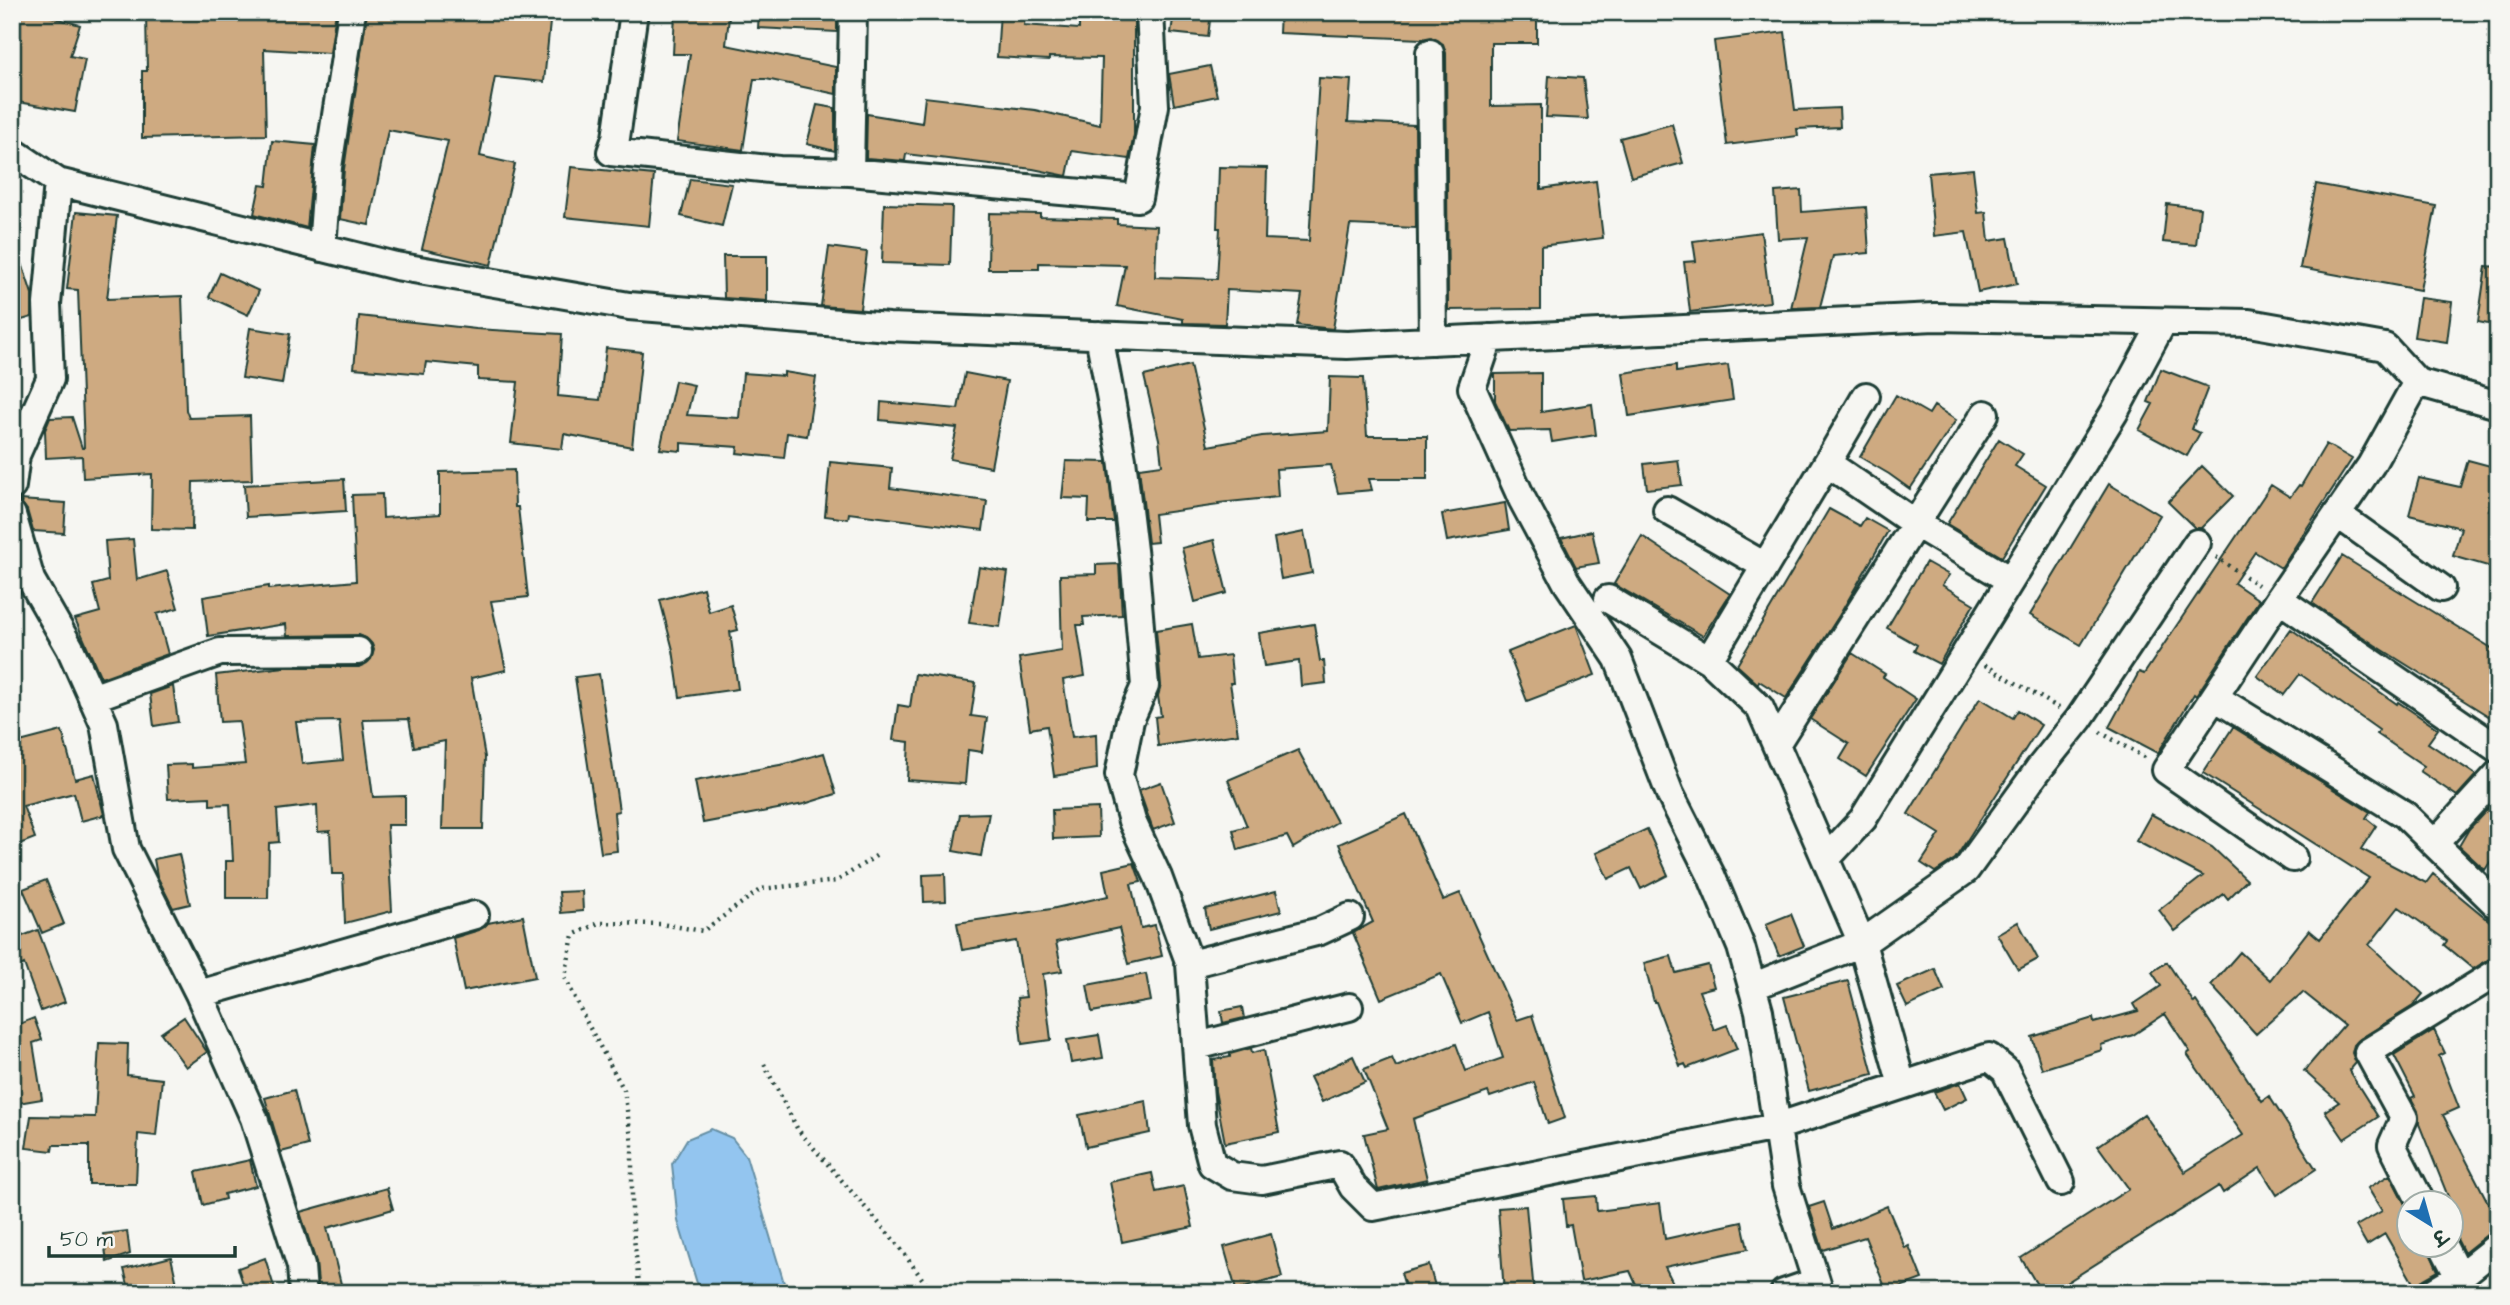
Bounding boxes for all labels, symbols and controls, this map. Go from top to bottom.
north arrow [2394,1190,2464,1260]
scale bar [49,1214,234,1258]
text: उ [2424,1221,2454,1252]
text: 50 m [60,1225,114,1254]

